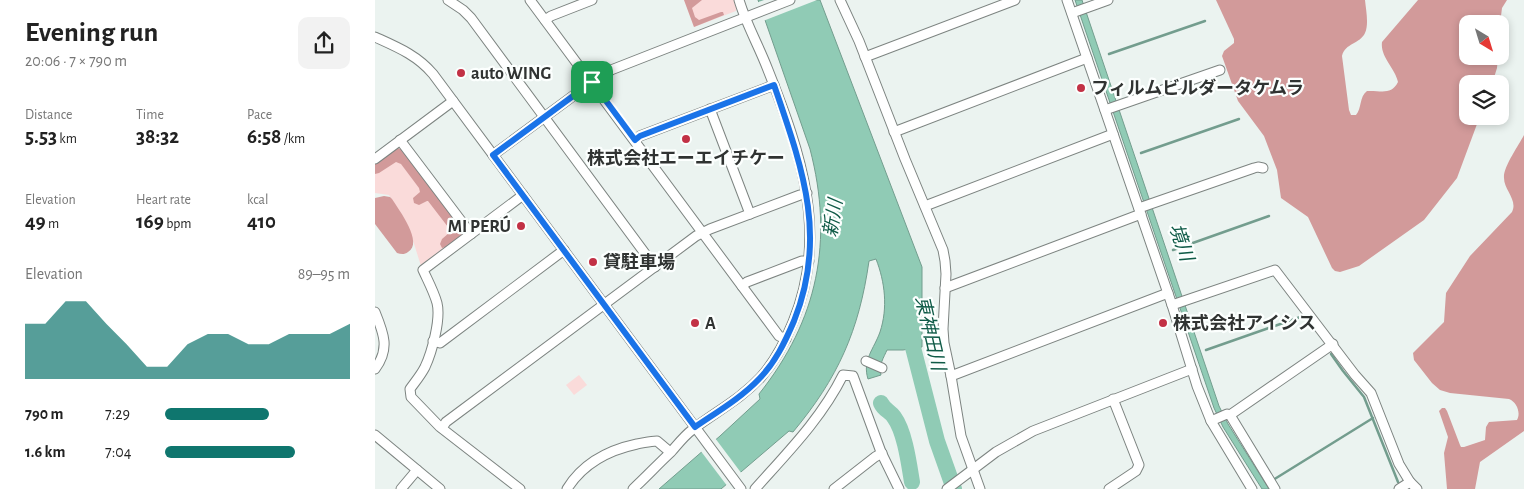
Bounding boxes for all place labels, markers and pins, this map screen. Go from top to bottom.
pin [571,61,613,103]
place label: auto WING [471,65,551,83]
marker: auto WING [455,67,467,79]
place label: フィルムビルダータケムラ [1091,78,1304,98]
marker: フィルムビルダータケムラ [1075,82,1087,94]
marker: 株式会社エーエイチケー [680,133,692,145]
place label: 株式会社エーエイチケー [587,148,785,168]
place label: MI PERÚ [448,215,511,236]
marker: MI PERÚ [515,220,527,232]
place label: 貸駐車場 [603,252,675,272]
marker: 貸駐車場 [587,256,599,268]
place label: 株式会社アイシス [1173,313,1316,333]
place label: A [705,315,716,333]
marker: A [689,317,701,329]
marker: 株式会社アイシス [1157,317,1169,329]

